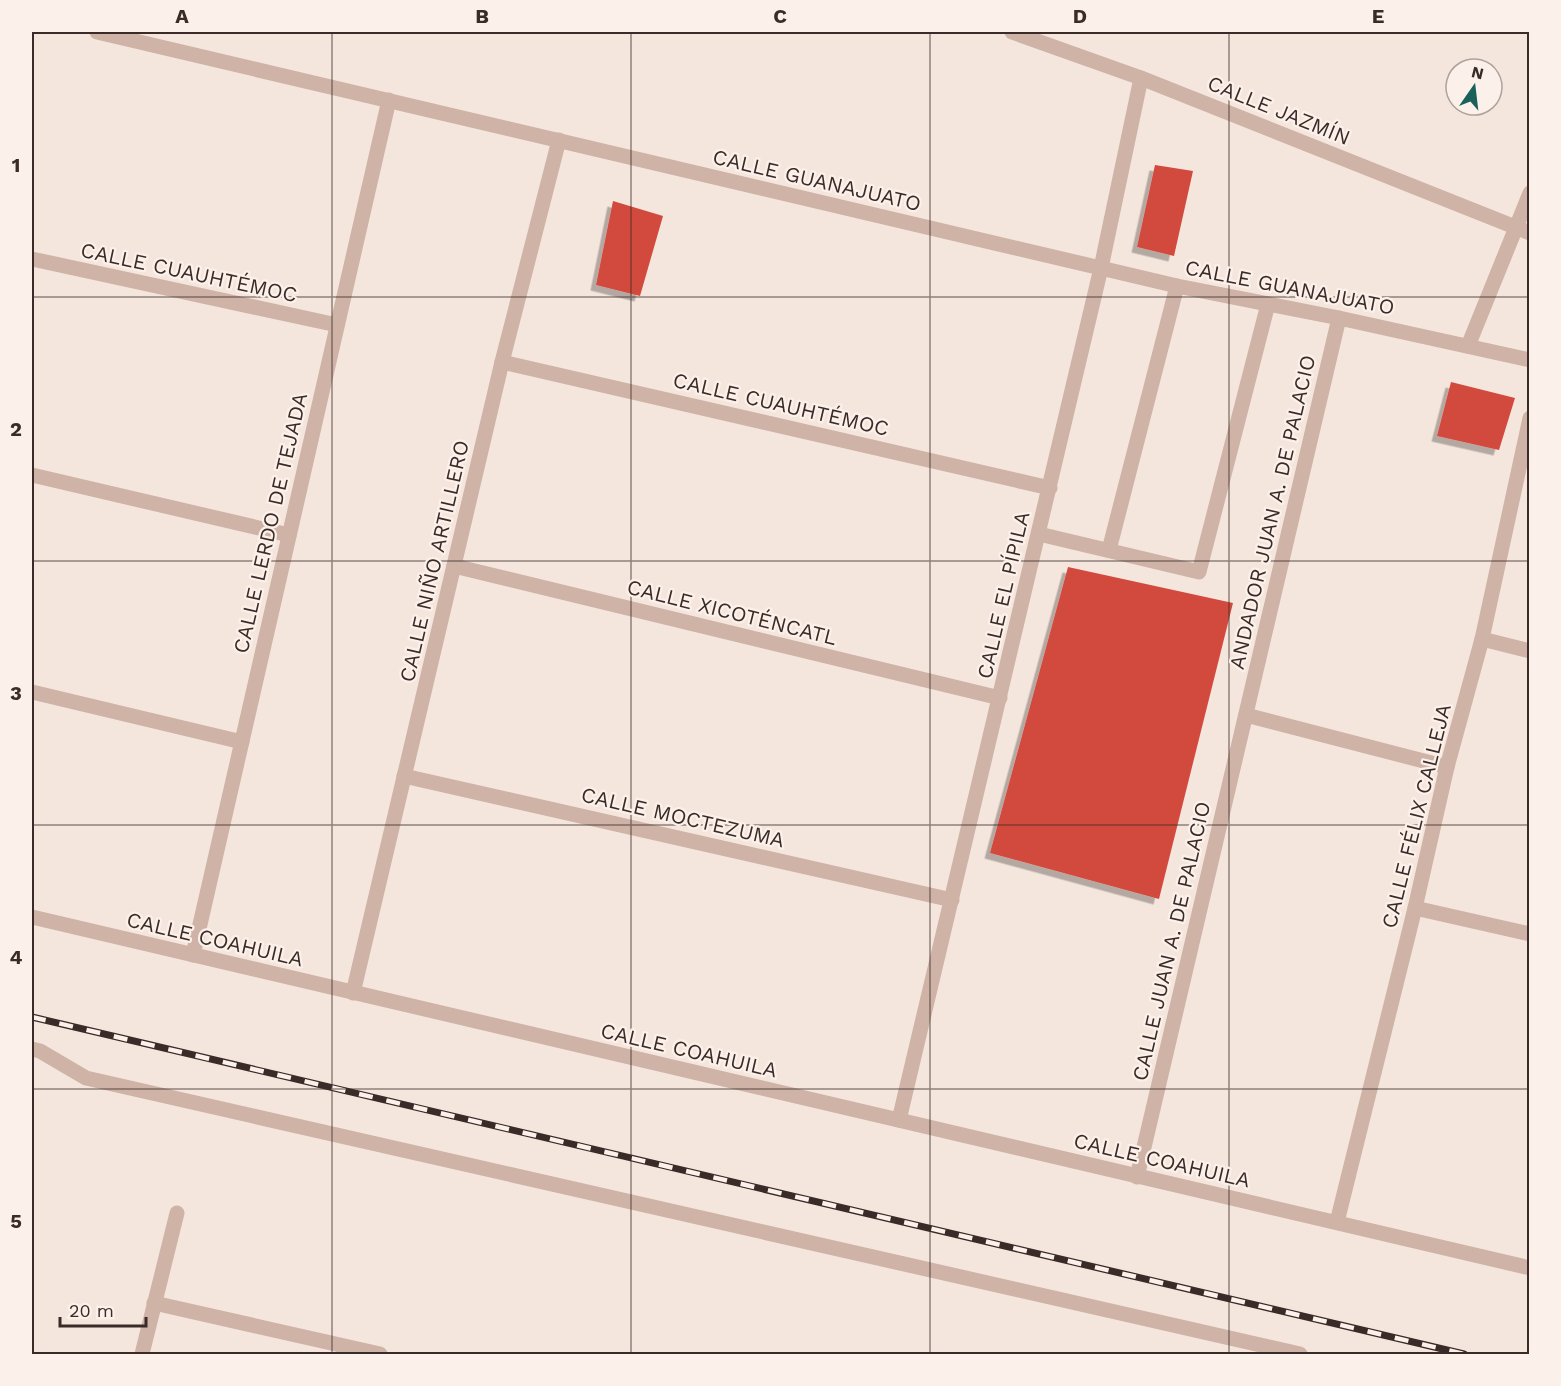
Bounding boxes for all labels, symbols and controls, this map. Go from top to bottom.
text: A [175,4,189,28]
text: B [475,4,489,28]
text: C [773,4,787,28]
text: D [1073,4,1087,28]
text: E [1372,4,1384,28]
north arrow [1444,57,1504,117]
text: N [1469,62,1486,84]
street label: CALLE JAZMÍN [1204,70,1354,150]
street label: CALLE GUANAJUATO [710,144,924,216]
text: 1 [12,153,20,177]
street label: CALLE CUAUHTÉMOC [79,237,299,307]
street label: CALLE GUANAJUATO [1183,254,1397,320]
street label: ANDADOR JUAN A. DE PALACIO [1224,352,1320,672]
street label: CALLE CUAUHTÉMOC [671,367,891,441]
street label: CALLE LERDO DE TEJADA [228,390,312,656]
text: 2 [10,417,22,441]
street label: CALLE NIÑO ARTILLERO [394,438,474,684]
street label: CALLE EL PÍPILA [972,509,1034,681]
street label: CALLE XICOTÉNCATL [625,574,839,650]
text: 3 [10,681,22,705]
street label: CALLE FÉLIX CALLEJA [1376,701,1456,931]
street label: CALLE MOCTEZUMA [579,781,787,853]
street label: CALLE JUAN A. DE PALACIO [1127,799,1215,1083]
street label: CALLE COAHUILA [124,907,306,971]
text: 4 [10,945,23,969]
street label: CALLE COAHUILA [598,1018,780,1082]
street label: CALLE COAHUILA [1071,1128,1253,1192]
text: 5 [10,1209,22,1233]
scale bar [60,1290,146,1328]
text: 20 m [69,1300,114,1321]

